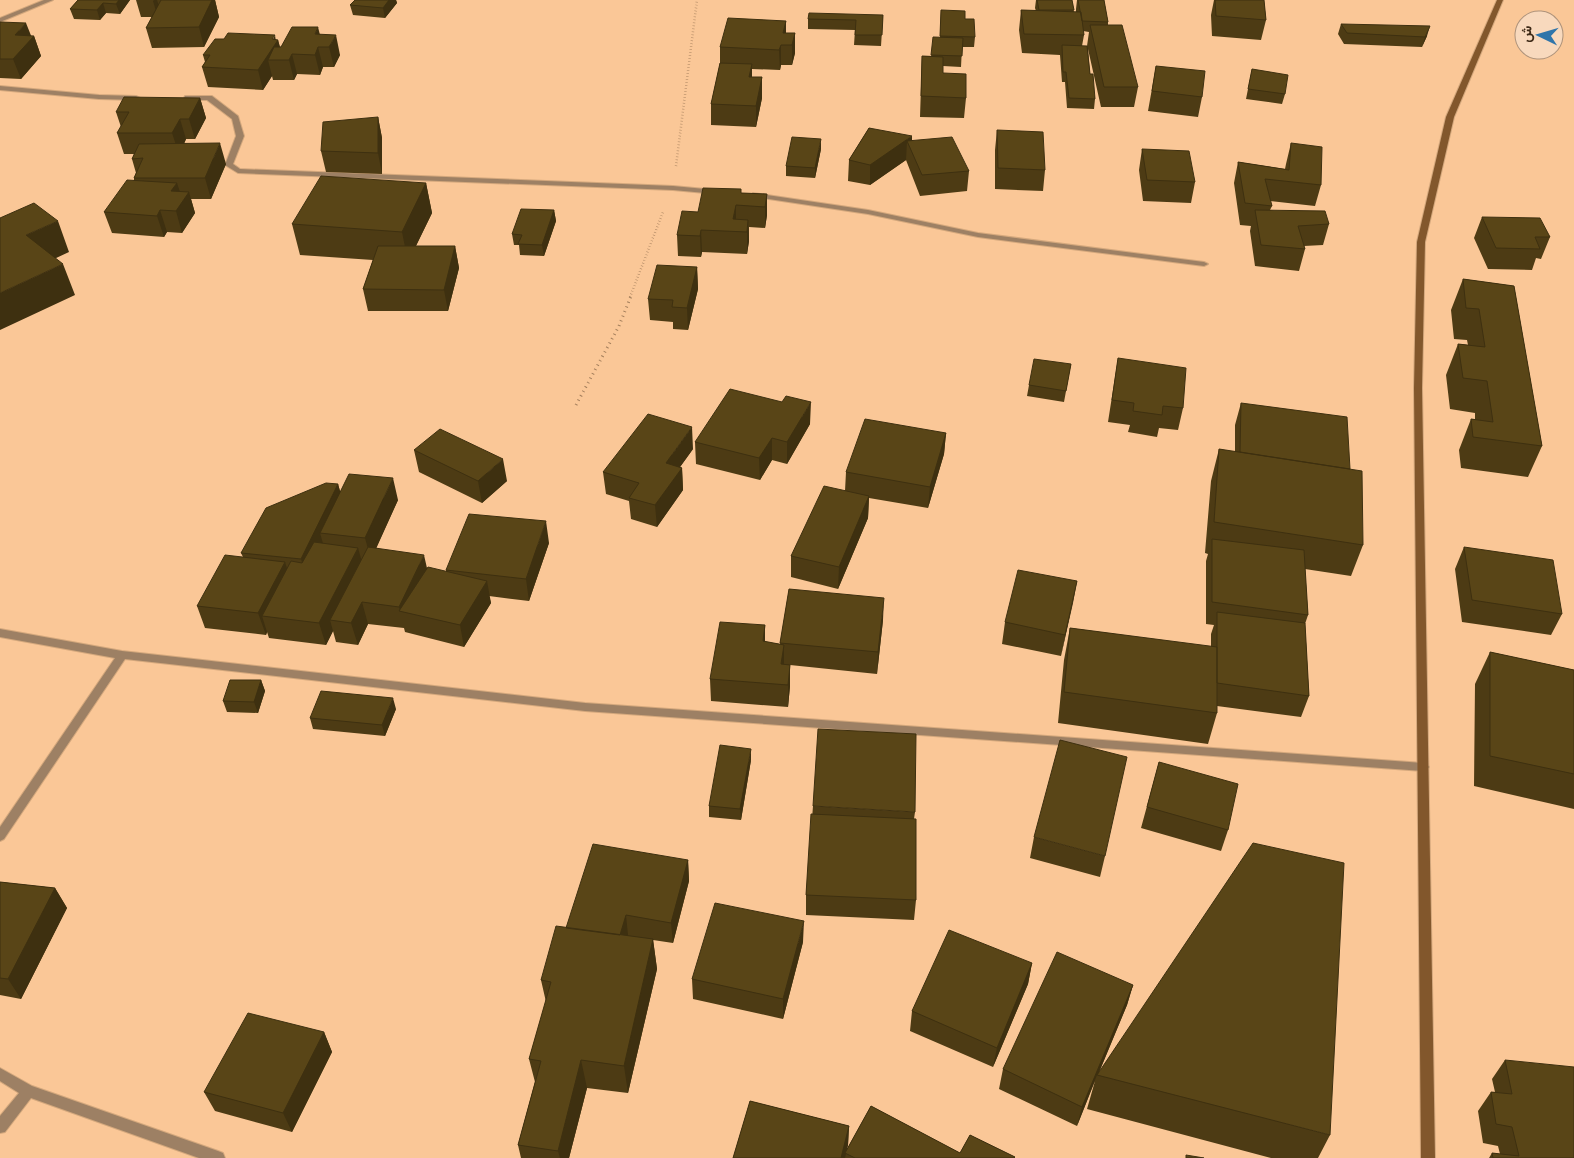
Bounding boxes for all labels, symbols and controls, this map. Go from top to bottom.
north arrow [1514,10,1564,60]
text: ش [1517,25,1536,43]

